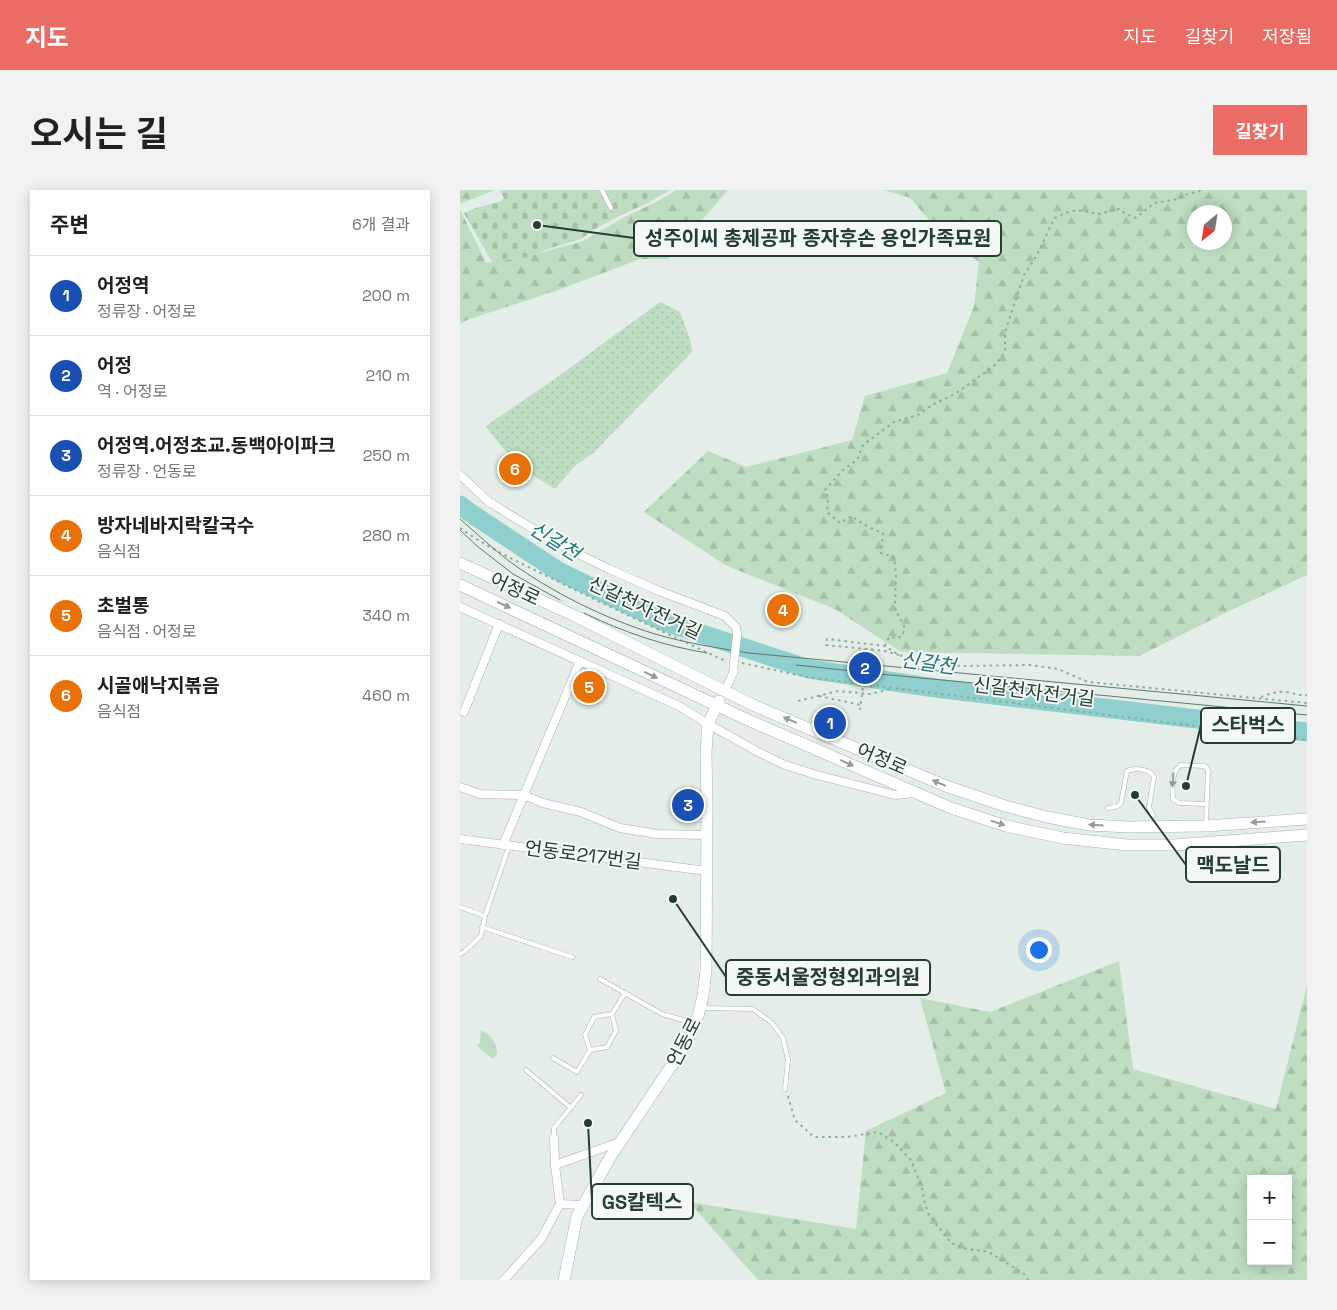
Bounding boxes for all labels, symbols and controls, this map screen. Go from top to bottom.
text: 지도 [25,22,69,53]
text: 지도 [1124,25,1157,48]
text: 길찾기 [1185,25,1234,48]
text: 저장됨 [1262,25,1312,48]
button: 길찾기 [1213,105,1307,155]
text: 오시는 길 [30,112,168,156]
north arrow [1187,205,1232,250]
text: 주변 [50,211,89,238]
text: 6개 결과 [352,214,410,235]
callout: 성주이씨 총제공파 종자후손 용인가족묘원 [634,221,1001,256]
text: 성주이씨 총제공파 종자후손 용인가족묘원 [645,225,991,251]
text: 어정역 [97,273,149,298]
text: 1 [62,285,70,306]
text: 200 m [362,285,410,306]
text: 정류장 · 어정로 [97,301,197,322]
text: 어정 [97,353,132,378]
text: 2 [61,365,71,386]
text: 210 m [366,365,410,386]
text: 역 · 어정로 [97,381,167,402]
text: 어정역.어정초교.동백아이파크 [97,433,336,458]
text: 3 [61,445,71,466]
text: 250 m [363,445,410,466]
pin: 6 [499,450,531,488]
text: 정류장 · 언동로 [97,461,197,482]
text: 방자네바지락칼국수 [97,513,254,538]
water label: 신갈천 [525,515,587,568]
text: 4 [61,525,71,546]
text: 280 m [362,525,410,546]
text: 음식점 [97,541,141,562]
street label: 어정로 [486,567,544,611]
street label: 신갈천자전거길 [584,571,706,645]
pin: 4 [767,591,799,629]
text: 초벌통 [97,593,149,618]
one-way arrow [497,601,512,610]
text: 5 [61,605,71,626]
text: 340 m [362,605,410,626]
text: 음식점 · 어정로 [97,621,197,642]
water label: 신갈천 [899,646,960,680]
pin: 2 [849,649,881,687]
pin: 5 [573,668,605,706]
one-way arrow [644,670,659,679]
street label: 신갈천자전거길 [972,672,1096,712]
text: 시골애낙지볶음 [97,673,219,698]
text: 6 [61,685,71,706]
text: 460 m [362,685,410,706]
text: 음식점 [97,701,141,722]
pin: 1 [814,704,846,742]
callout: 스타벅스 [1201,708,1295,743]
text: 스타벅스 [1211,712,1285,738]
one-way arrow [783,716,797,724]
street label: 어정로 [853,737,911,781]
one-way arrow [840,760,854,768]
one-way arrow [1169,772,1177,788]
one-way arrow [932,779,947,787]
pin: 3 [672,786,704,824]
one-way arrow [1250,819,1266,827]
one-way arrow [991,820,1006,828]
one-way arrow [1088,821,1104,829]
street label: 언동로217번길 [523,835,643,875]
callout: 맥도날드 [1186,847,1280,882]
text: 맥도날드 [1196,852,1270,878]
your location [1026,937,1052,963]
callout: 중동서울정형외과의원 [726,960,930,995]
text: 중동서울정형외과의원 [736,964,920,990]
street label: 언동로 [661,1013,707,1071]
map controls [1247,1175,1292,1265]
button: + [1247,1175,1292,1220]
callout: GS칼텍스 [592,1184,693,1219]
text: GS칼텍스 [602,1189,682,1215]
button: − [1247,1220,1292,1265]

